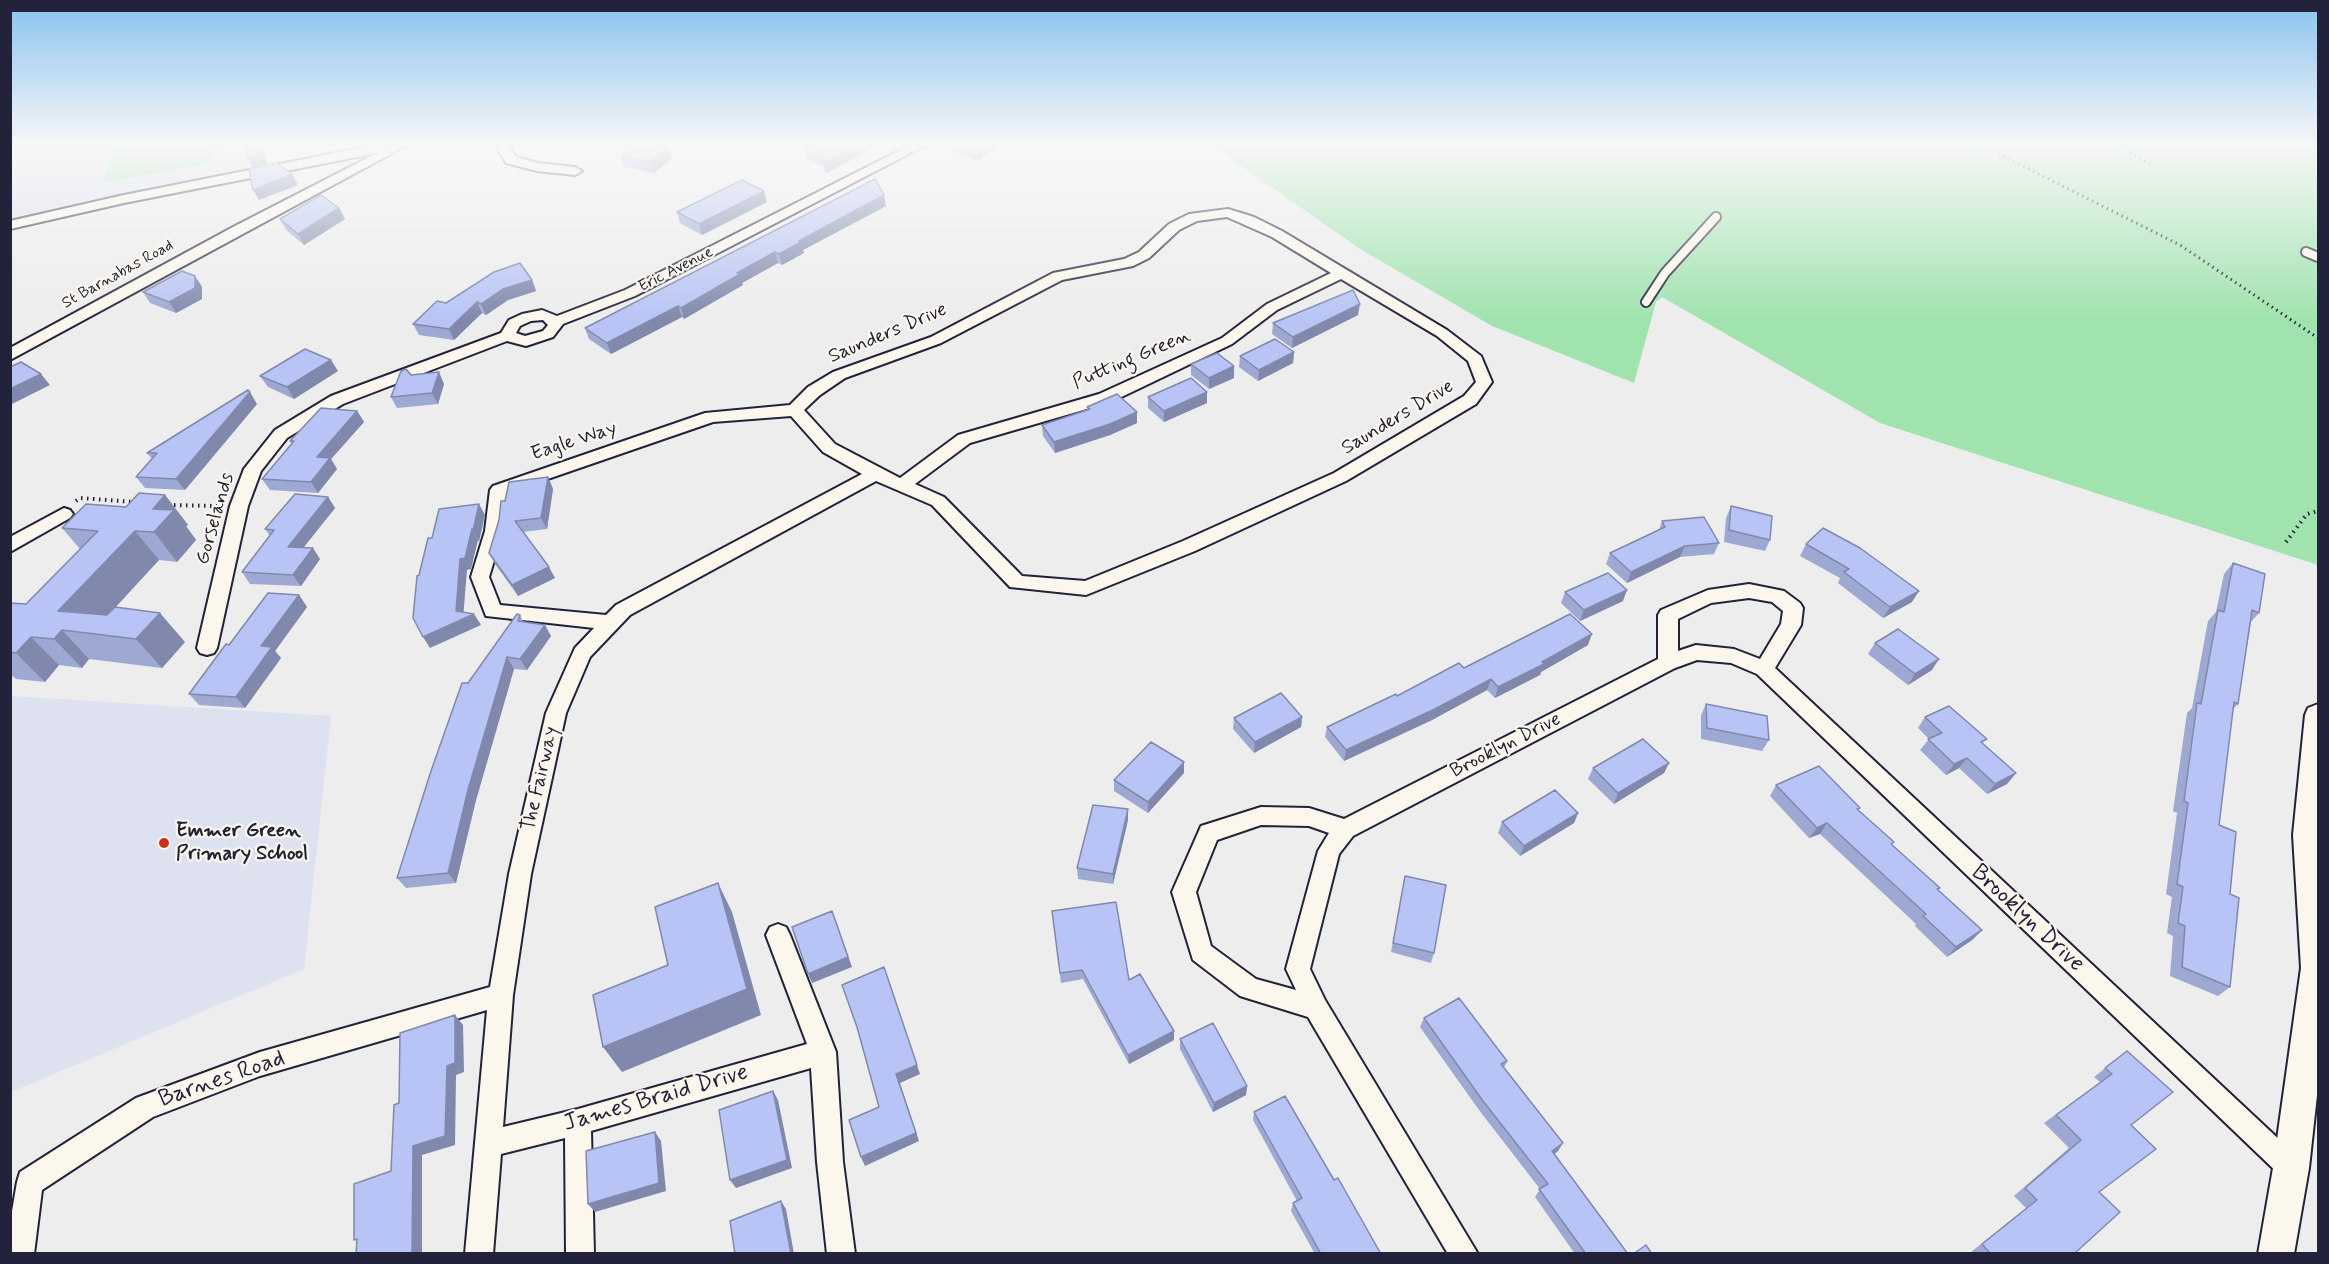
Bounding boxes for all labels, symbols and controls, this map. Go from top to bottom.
street label: St Barnabas Road [59,236,177,314]
street label: Eric Avenue [635,243,717,297]
street label: Saunders Drive [825,298,951,370]
street label: Putting Green [1070,324,1194,396]
street label: Saunders Drive [1338,375,1458,461]
street label: Eagle Way [528,417,620,467]
street label: Gorselands [191,470,241,568]
street label: Brooklyn Drive [1447,708,1565,784]
street label: The Fairway [517,724,565,834]
place label: Emmer Green Primary School [176,820,308,867]
marker: Emmer Green Primary School [157,836,171,850]
street label: Brooklyn Drive [1964,859,2090,979]
street label: Barnes Road [155,1045,289,1115]
street label: James Braid Drive [560,1059,752,1139]

